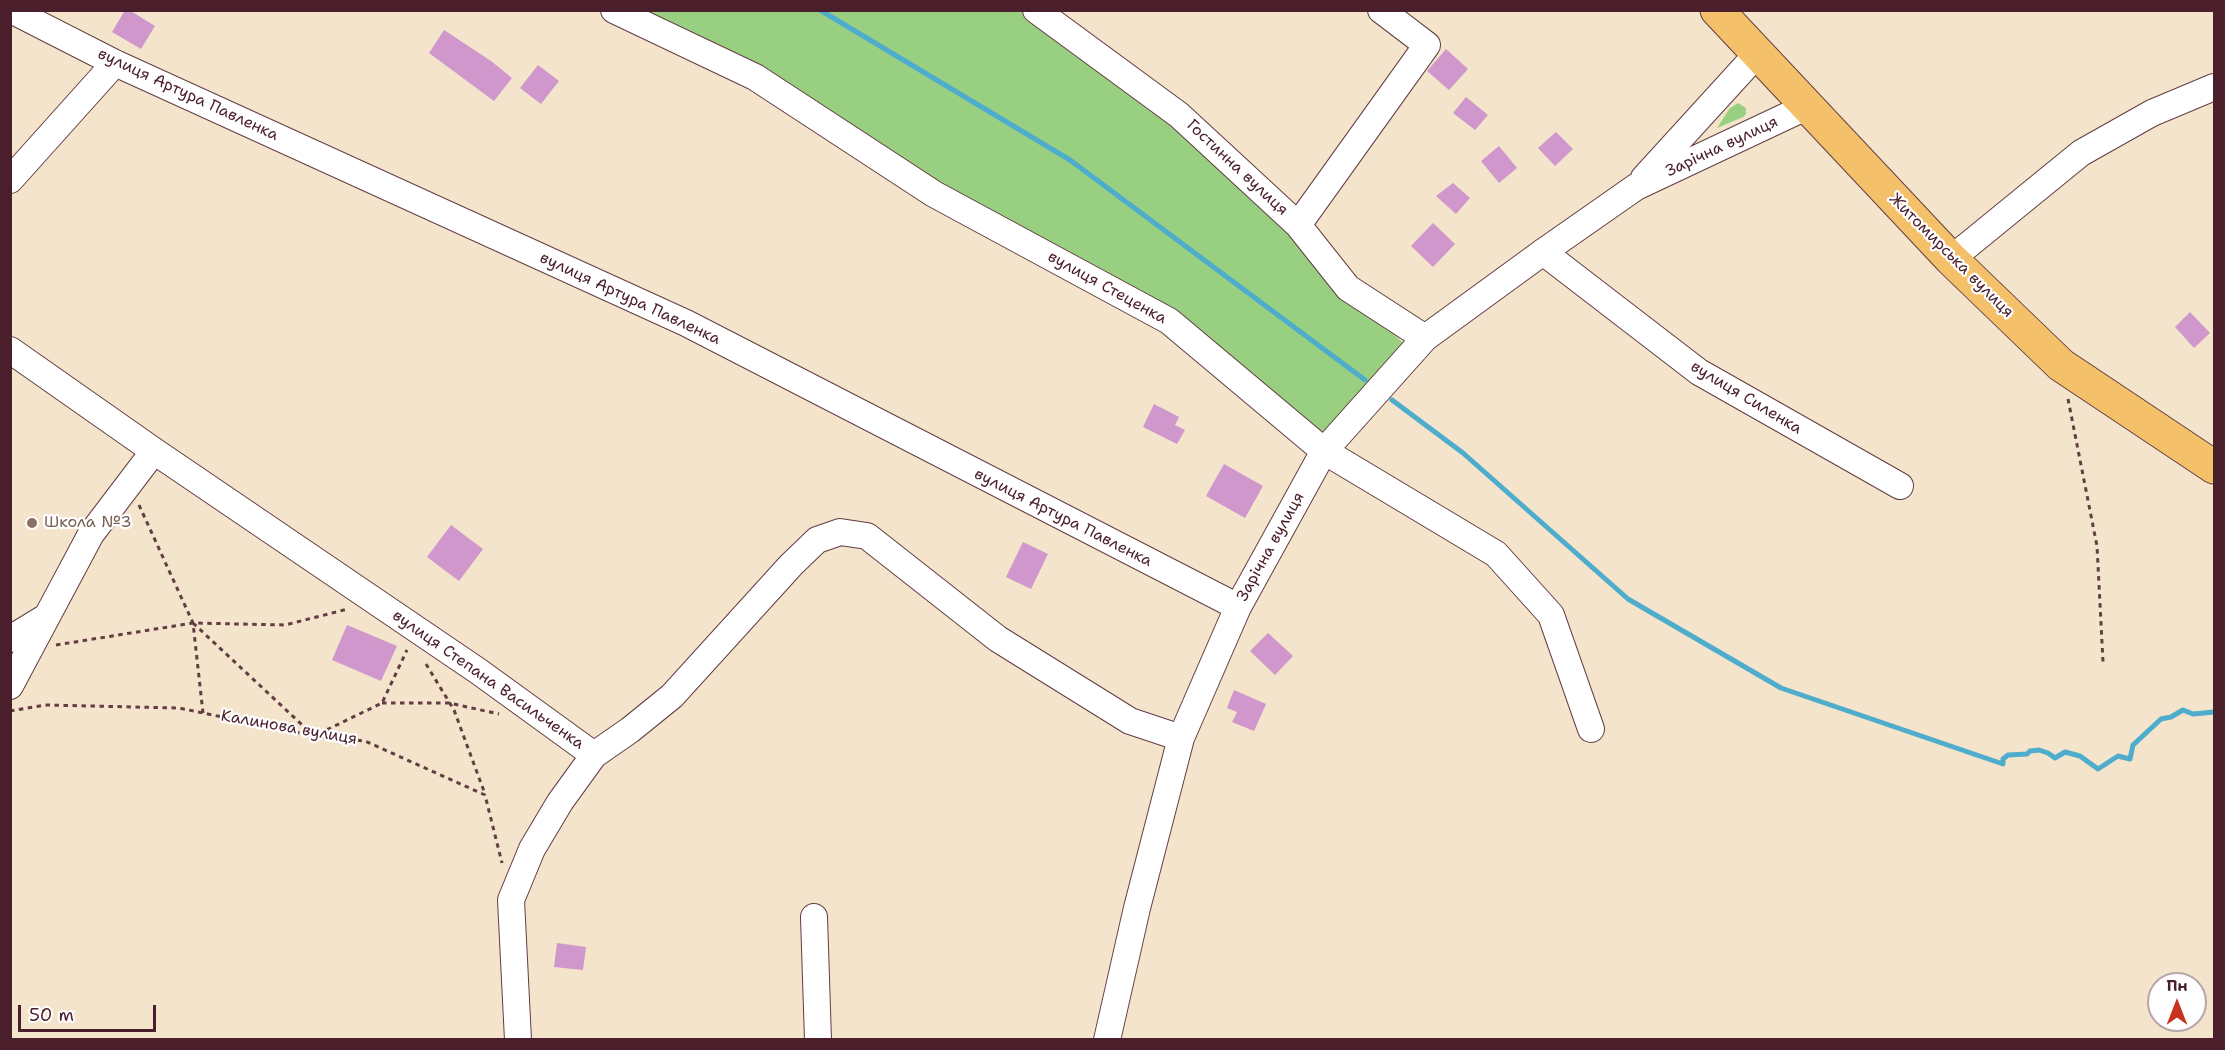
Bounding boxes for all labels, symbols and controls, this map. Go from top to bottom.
street label: вулиця Артура Павленка [95,45,281,145]
street label: Зарічна вулиця [1663,113,1781,181]
street label: Гостинна вулиця [1182,116,1292,220]
street label: Житомирська вулиця [1885,190,2017,322]
street label: вулиця Стеценка [1044,247,1170,329]
street label: вулиця Артура Павленка [537,249,723,349]
street label: вулиця Силенка [1687,357,1805,439]
street label: вулиця Артура Павленка [971,465,1155,571]
street label: Зарічна вулиця [1233,489,1309,605]
place label: Школа №3 [44,513,132,533]
marker: Школа №3 [25,516,39,530]
street label: вулиця Степана Васильченка [388,606,588,754]
street label: Калинова вулиця [219,707,359,749]
north arrow [2147,972,2207,1032]
text: Пн [2166,975,2188,996]
scale bar [21,993,159,1031]
text: 50 m [29,1003,74,1027]

